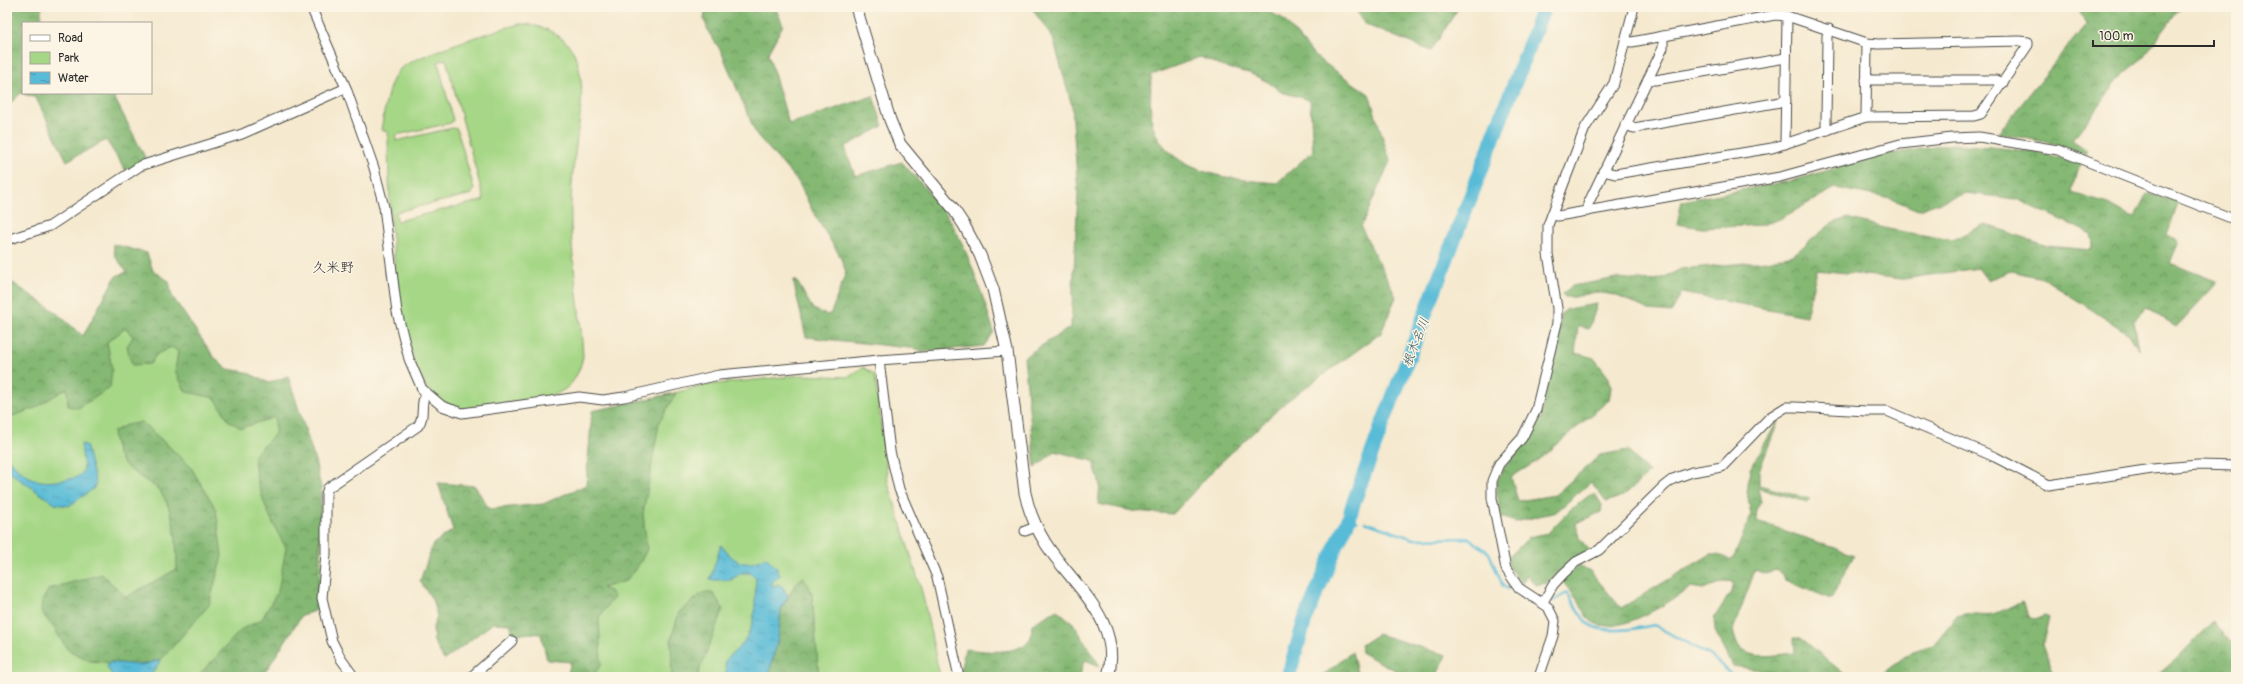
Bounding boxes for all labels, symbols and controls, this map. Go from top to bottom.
legend [22,22,152,94]
scale bar [2093,22,2214,48]
text: 100 m [2099,29,2134,44]
text: Road [58,31,83,46]
text: Park [58,51,79,66]
text: Water [58,71,89,86]
district label: 久米野 [312,259,354,276]
water label: 根木名川 [1399,315,1433,370]

